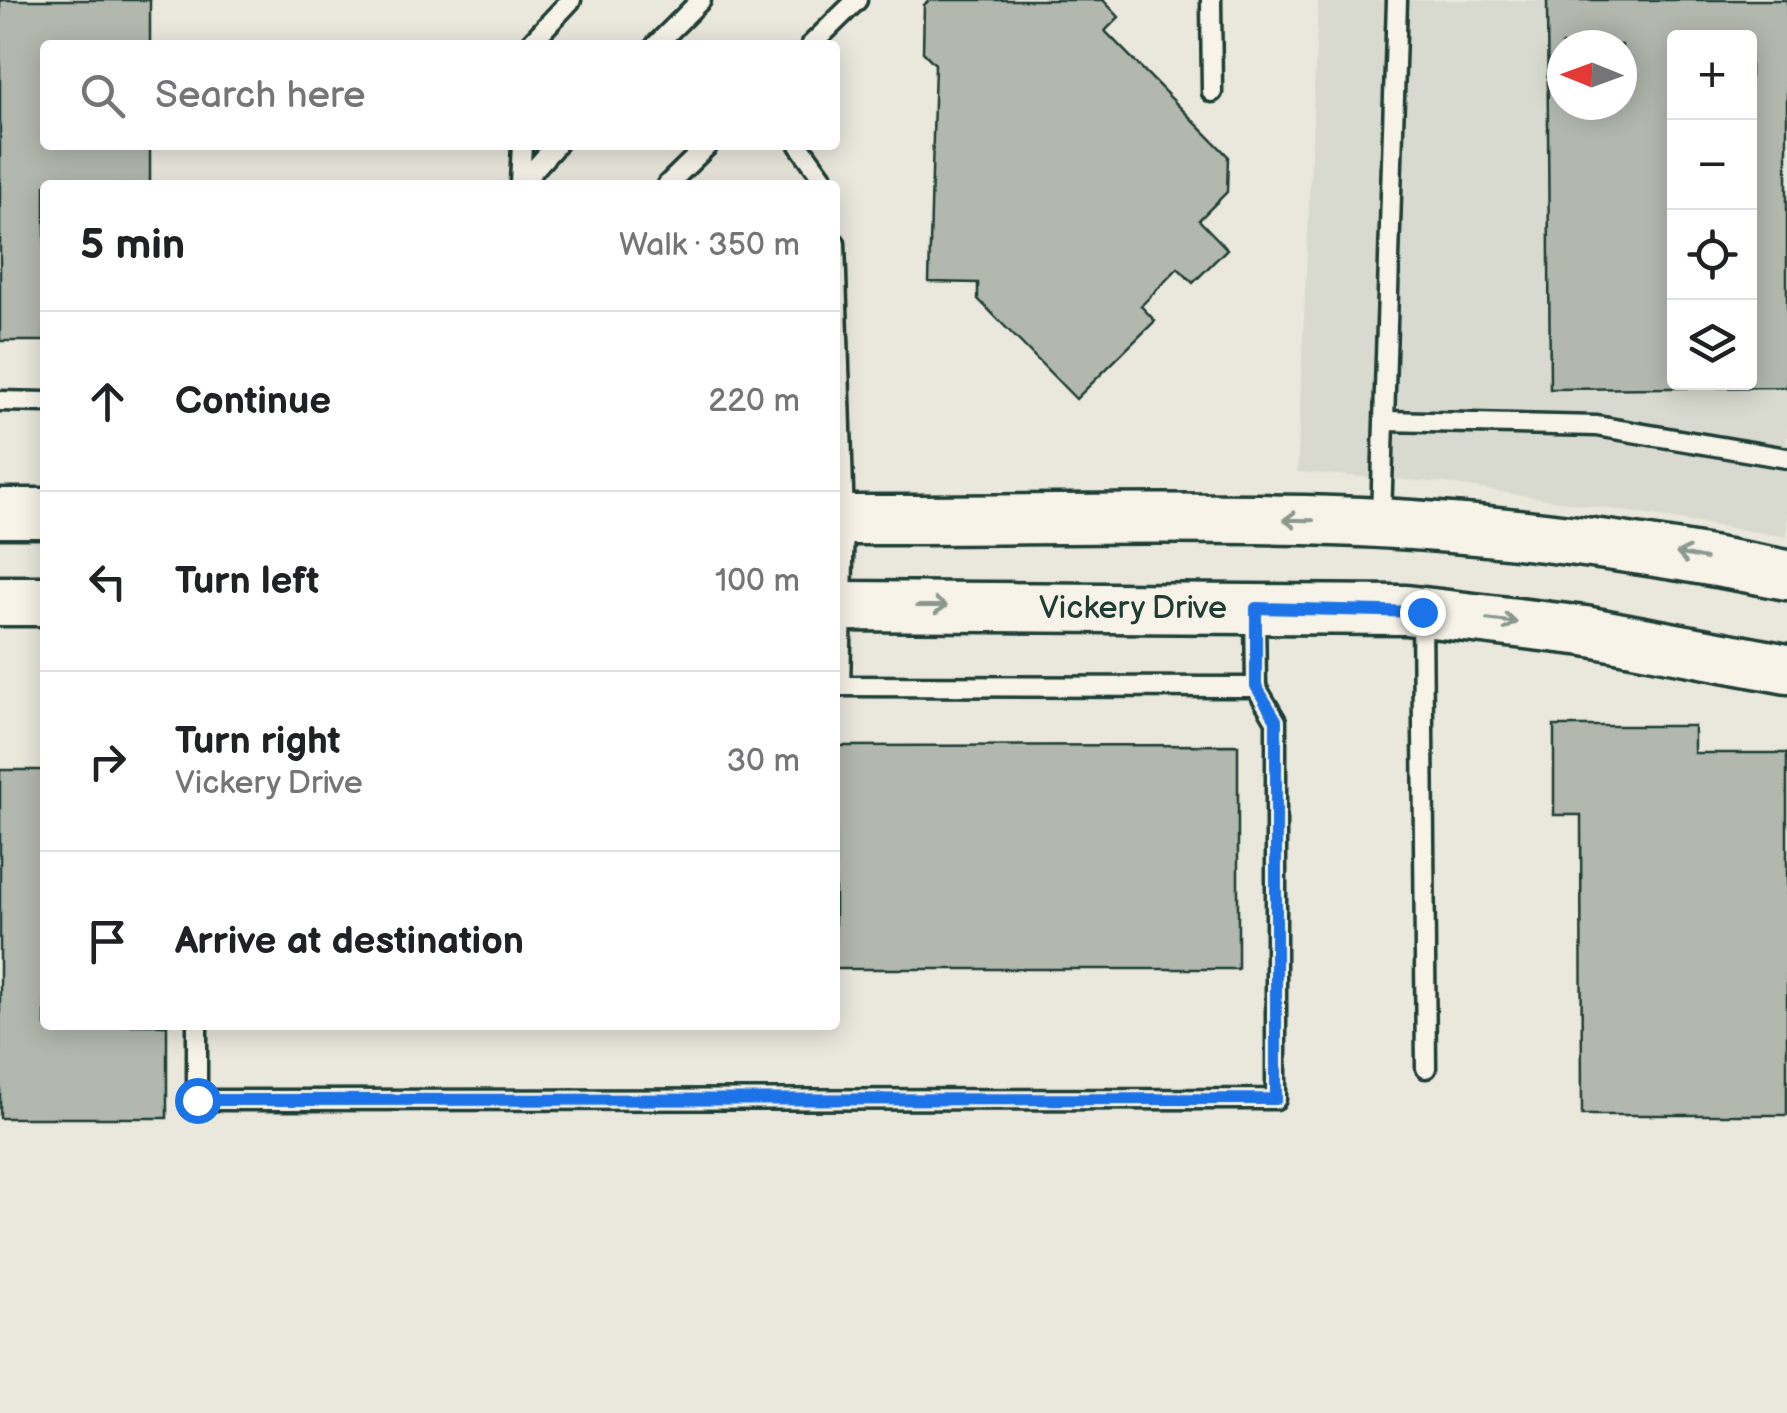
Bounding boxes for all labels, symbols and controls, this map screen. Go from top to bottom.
north arrow [1547,30,1637,120]
map controls [1667,30,1757,390]
button: + [1667,30,1757,120]
search box [40,40,840,150]
icon: search [75,68,130,123]
text: Search here [155,73,366,118]
button: − [1667,120,1757,210]
button: locate [1667,210,1757,300]
text: 5 min [80,220,185,271]
text: Walk · 350 m [619,226,800,265]
button: layers [1667,300,1757,390]
icon: ahead [80,374,135,429]
text: Continue [175,379,331,424]
text: 220 m [708,382,800,421]
one-way arrow [1283,511,1315,530]
one-way arrow [1676,546,1708,565]
icon: left [80,554,135,609]
text: Turn left [175,559,319,604]
text: 100 m [715,562,800,601]
street label: Vickery Drive [1039,589,1227,628]
route end [1400,590,1446,636]
one-way arrow [916,596,948,616]
one-way arrow [1485,612,1517,631]
text: Turn right [175,719,340,764]
icon: right [80,734,135,789]
text: 30 m [726,742,800,781]
text: Vickery Drive [175,764,363,803]
icon: arrive [80,914,135,969]
text: Arrive at destination [175,919,524,964]
route start [175,1078,221,1124]

